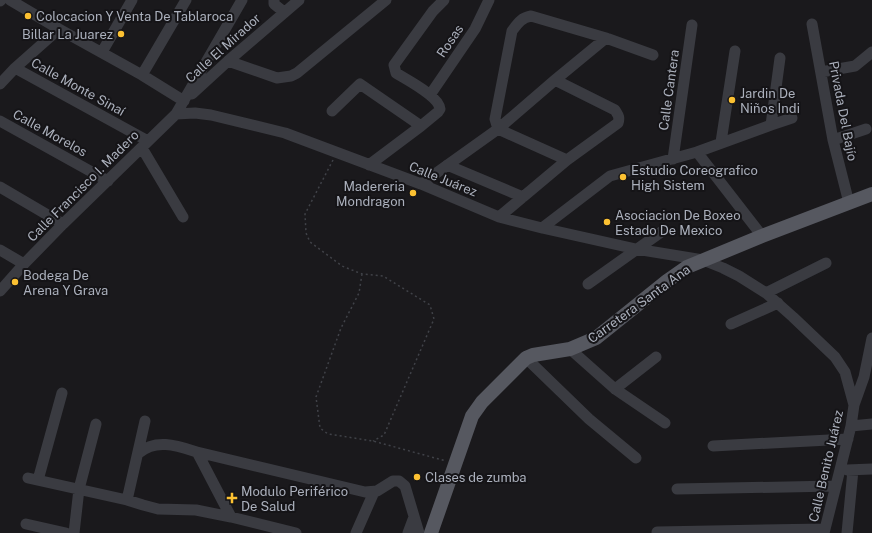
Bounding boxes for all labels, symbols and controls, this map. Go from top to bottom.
place label: Colocacion Y Venta De Tablaroca [36,9,233,24]
street label: Calle El Mirador [182,10,264,86]
marker: Colocacion Y Venta De Tablaroca [23,11,33,21]
street label: Rosas [434,22,466,60]
place label: Billar La Juarez [22,27,113,42]
marker: Billar La Juarez [116,29,126,39]
street label: Calle Cantera [656,49,682,131]
street label: Calle Monte Sinaí [28,55,128,119]
street label: Privada Del Bajío [826,60,860,162]
place label: Jardin De Niños Indi [740,86,800,116]
marker: Jardin De Niños Indi [727,95,737,105]
street label: Calle Morelos [10,106,90,160]
street label: Calle Francisco I. Madero [24,127,142,245]
street label: Calle Juárez [407,159,479,199]
place label: Estudio Coreografico High Sistem [631,163,758,193]
marker: Estudio Coreografico High Sistem [618,172,628,182]
place label: Madereria Mondragon [336,179,405,209]
marker: Madereria Mondragon [408,188,418,198]
place label: Asociacion De Boxeo Estado De Mexico [615,208,740,238]
marker: Asociacion De Boxeo Estado De Mexico [602,217,612,227]
street label: Carretera Santa Ana [585,262,693,346]
place label: Bodega De Arena Y Grava [23,268,108,298]
marker: Bodega De Arena Y Grava [10,277,20,287]
street label: Calle Benito Juárez [806,409,846,523]
place label: Clases de zumba [425,470,527,485]
marker: Clases de zumba [412,472,422,482]
place label: Modulo Periférico De Salud [241,484,348,514]
marker: Modulo Periférico De Salud [226,492,238,504]

